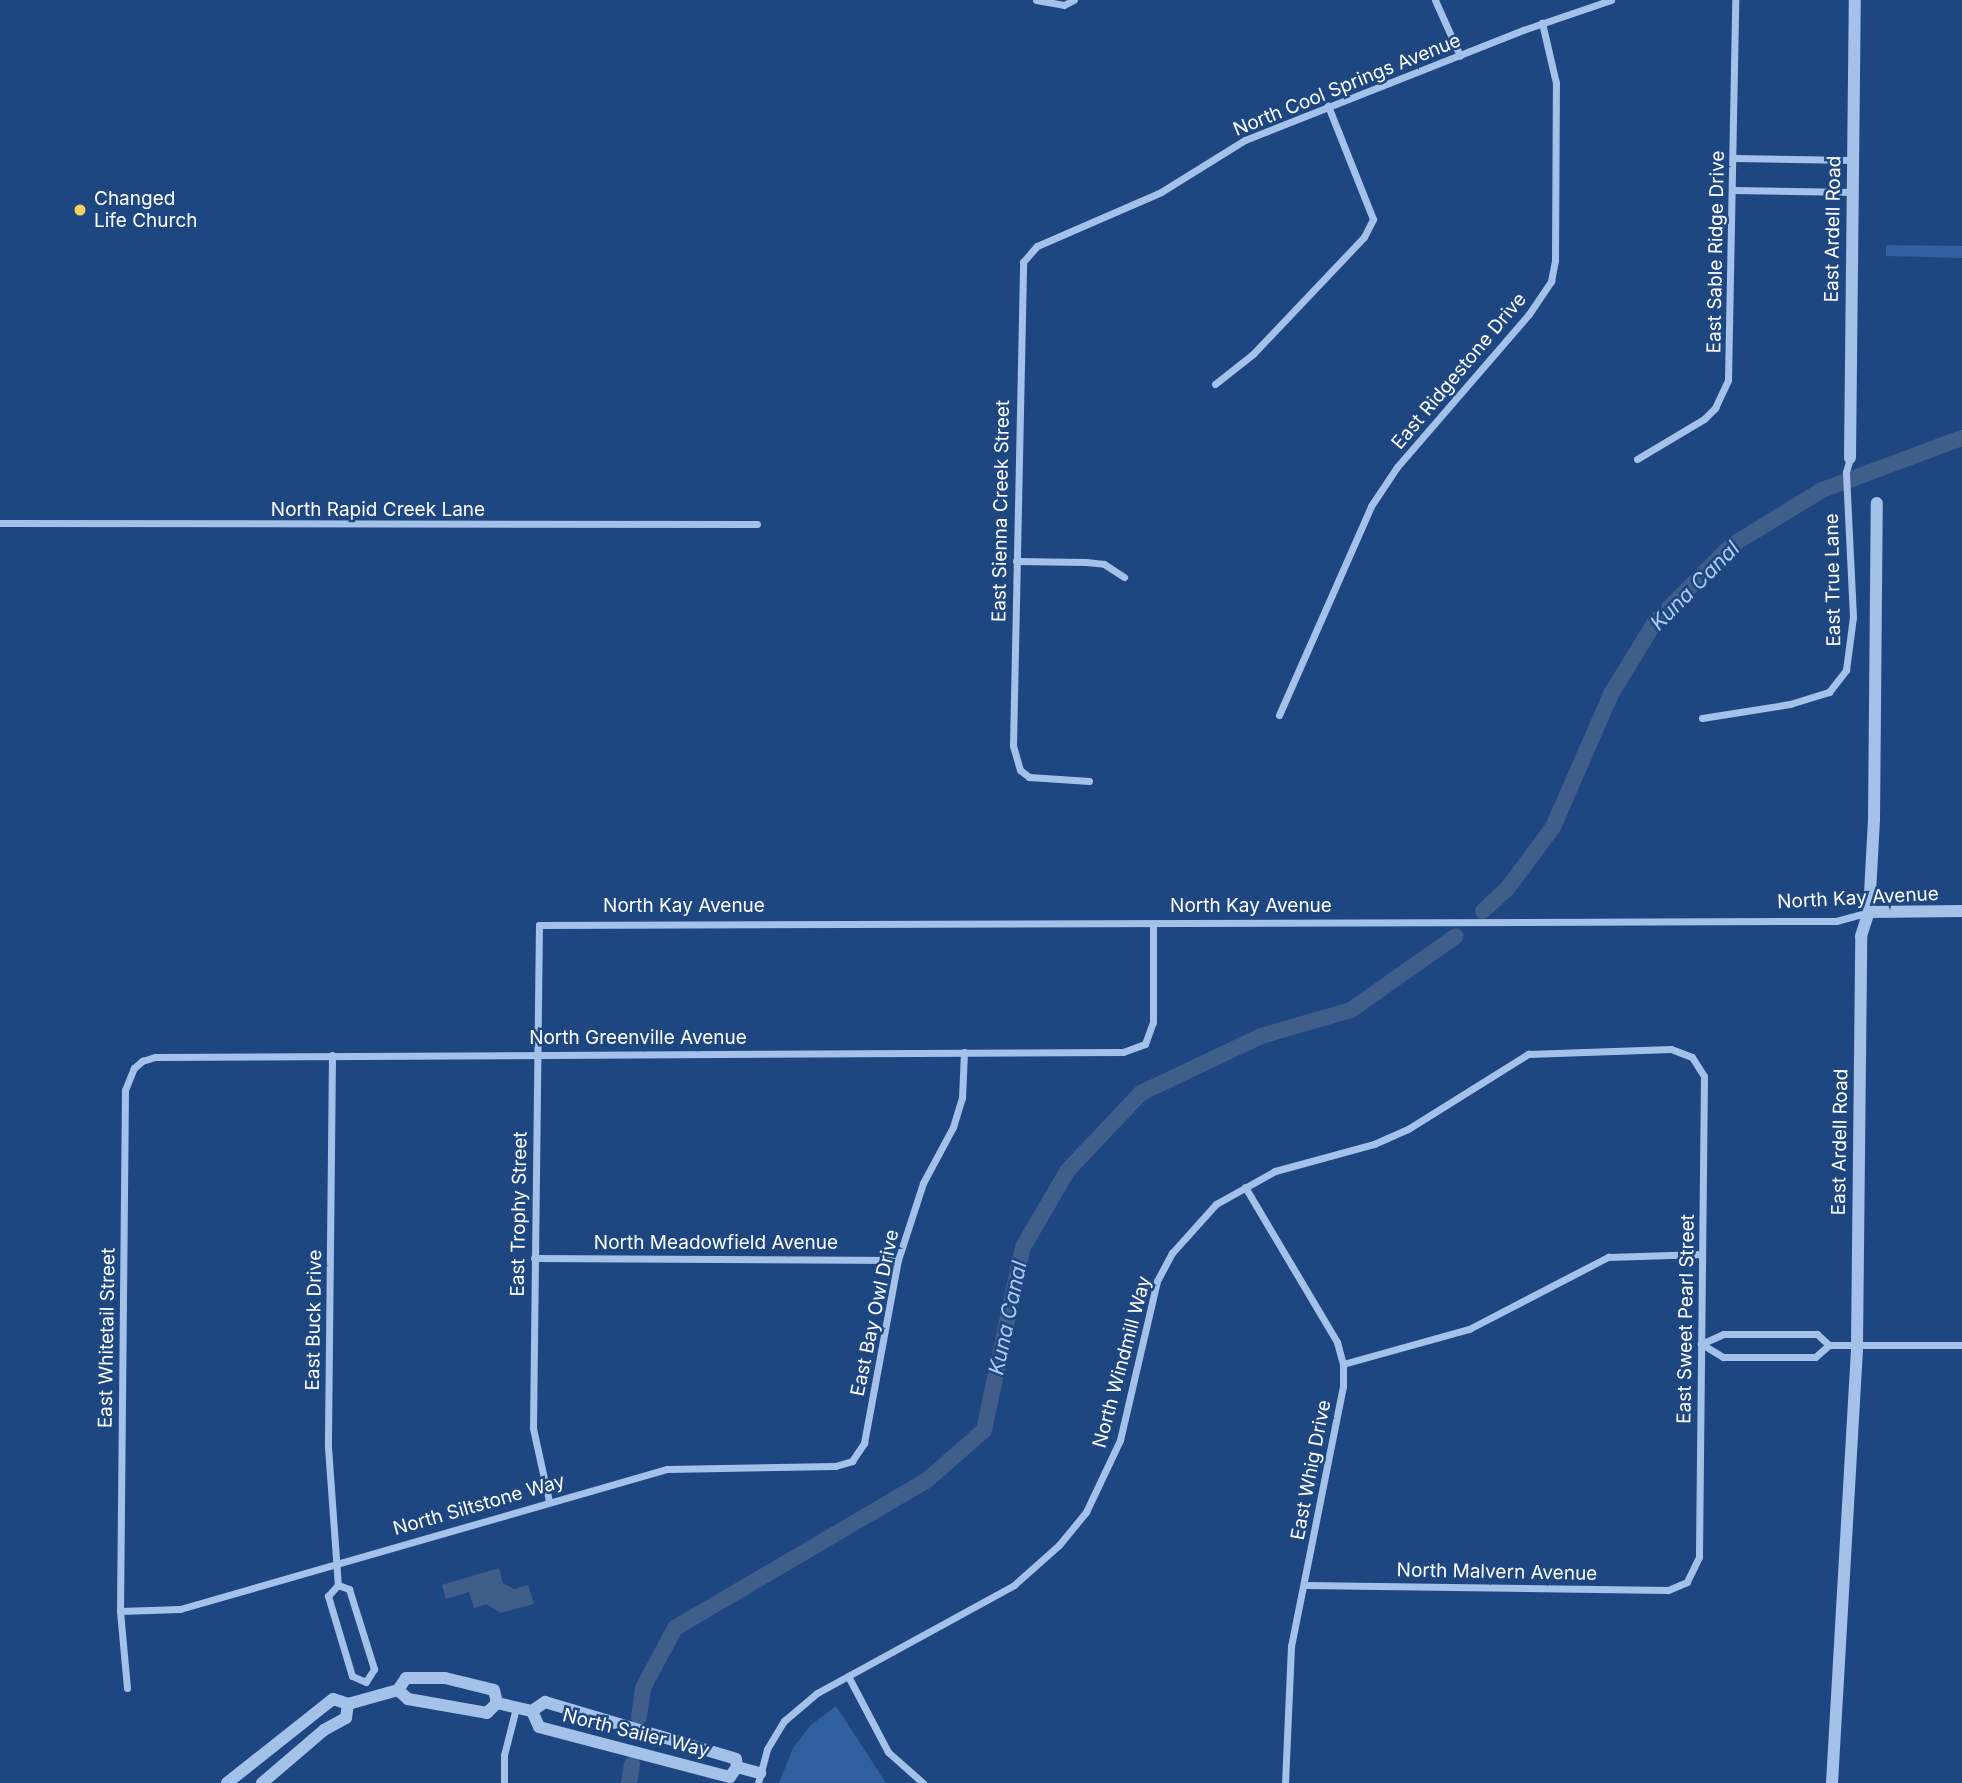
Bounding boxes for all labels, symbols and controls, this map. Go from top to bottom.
street label: North Cool Springs Avenue [1230,29,1464,141]
street label: East Sable Ridge Drive [1703,150,1729,354]
street label: East Ardell Road [1820,155,1846,303]
place label: Changed Life Church [94,188,198,232]
marker: Changed Life Church [72,202,88,218]
street label: East Ridgestone Drive [1387,288,1531,454]
street label: East Sienna Creek Street [988,400,1014,622]
street label: North Rapid Creek Lane [271,499,485,521]
street label: East True Lane [1820,513,1846,647]
water label: Kuna Canal [1645,536,1745,636]
street label: North Kay Avenue [1777,882,1939,914]
street label: North Kay Avenue [603,895,765,917]
street label: North Kay Avenue [1170,895,1332,917]
street label: North Greenville Avenue [529,1027,747,1049]
street label: East Ardell Road [1827,1068,1853,1216]
street label: East Trophy Street [506,1131,532,1297]
street label: East Sweet Pearl Street [1673,1214,1699,1424]
street label: East Bay Owl Drive [846,1228,904,1398]
street label: North Meadowfield Avenue [594,1232,838,1254]
street label: East Whitetail Street [94,1248,120,1428]
street label: East Buck Drive [301,1249,327,1391]
water label: Kuna Canal [984,1259,1032,1377]
street label: North Windmill Way [1088,1274,1156,1450]
street label: East Whig Drive [1286,1398,1336,1542]
street label: North Siltstone Way [391,1470,567,1540]
street label: North Malvern Avenue [1397,1559,1597,1585]
street label: North Sailer Way [560,1704,712,1762]

